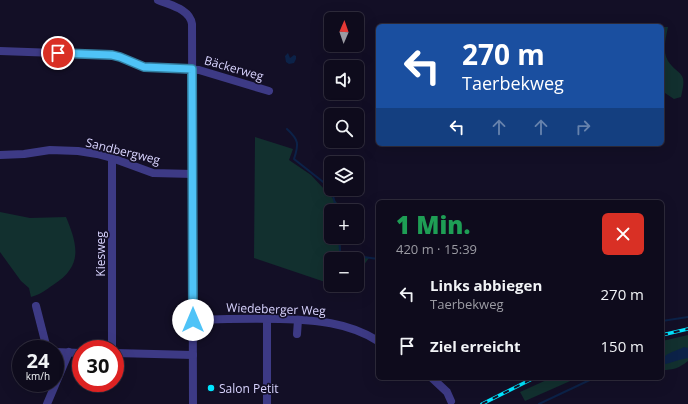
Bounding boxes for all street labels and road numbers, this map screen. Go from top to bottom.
street label: Bäckerweg [202,51,266,85]
street label: Sandbergweg [84,134,162,169]
street label: Kiesweg [92,231,109,277]
street label: Wiedeberger Weg [226,299,327,319]

